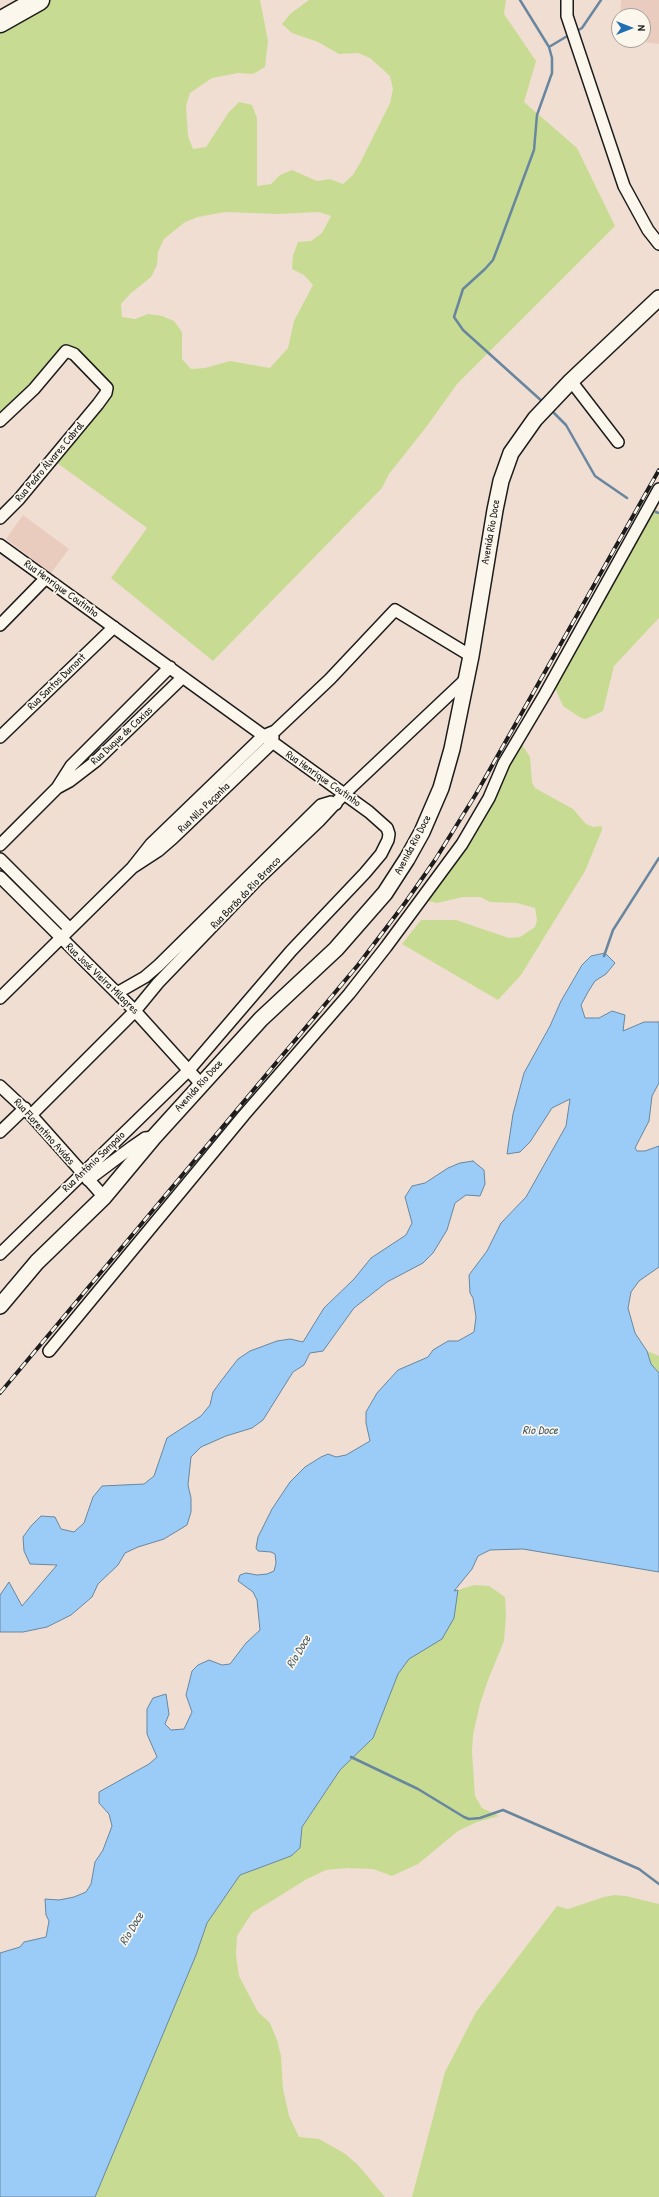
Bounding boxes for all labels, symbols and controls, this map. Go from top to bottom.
north arrow [611,8,651,48]
text: N [635,25,649,31]
street label: Rua Pedro Álvares Cabral [13,419,87,505]
street label: Avenida Rio Doce [479,499,503,565]
street label: Rua Henrique Coutinho [21,558,101,620]
street label: Rua Santos Dumont [25,651,89,713]
street label: Rua Duque de Caxias [88,704,156,768]
street label: Rua Henrique Coutinho [283,748,363,810]
street label: Rua Nilo Peçanha [175,780,233,836]
street label: Avenida Rio Doce [392,813,434,877]
street label: Rua Barão do Rio Branco [208,854,284,932]
street label: Rua José Vieira Milagres [63,941,141,1017]
street label: Avenida Rio Doce [172,1057,226,1115]
street label: Rua Florentino Avidos [11,1096,77,1168]
street label: Rua Antônio Sampaio [60,1129,128,1195]
water label: Rio Doce [522,1424,558,1438]
water label: Rio Doce [284,1633,314,1671]
water label: Rio Doce [117,1910,147,1948]

